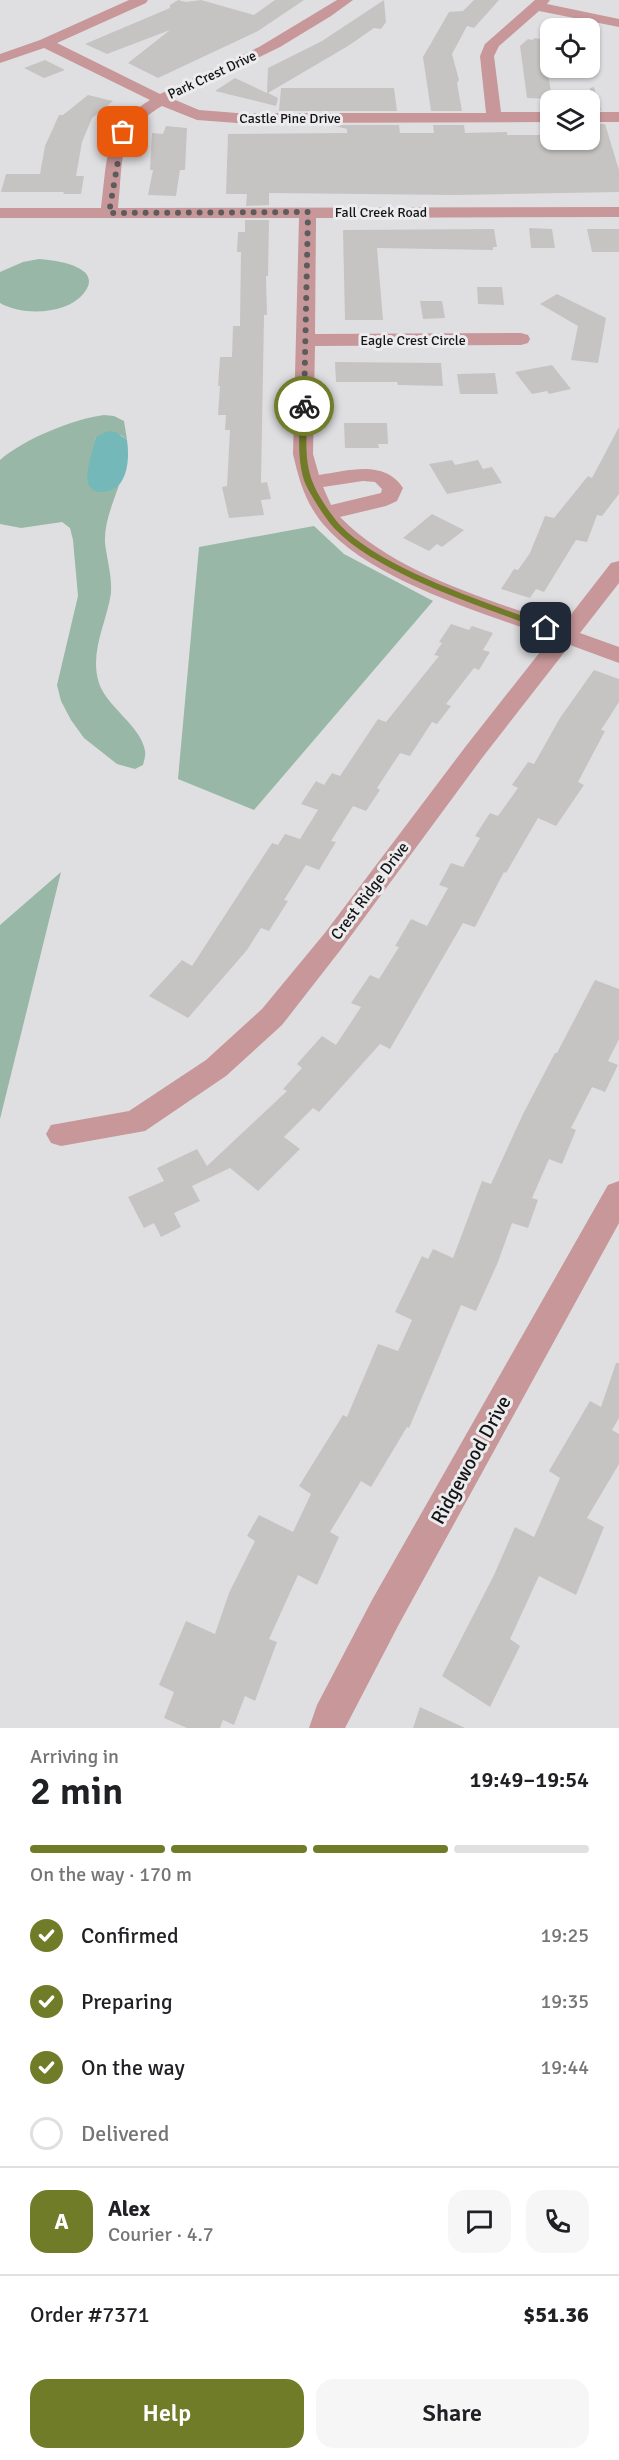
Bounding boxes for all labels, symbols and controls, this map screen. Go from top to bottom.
map controls [540,18,600,150]
button: locate [540,18,600,78]
street label: Park Crest Drive [165,47,259,103]
button: layers [540,90,600,150]
pin [97,106,148,157]
street label: Castle Pine Drive [239,110,341,127]
icon: bag [106,115,139,148]
street label: Fall Creek Road [335,204,427,221]
street label: Eagle Crest Circle [360,332,466,349]
courier [274,376,334,436]
icon: bike [288,390,321,423]
pin [520,602,571,653]
icon: home [529,611,562,644]
street label: Crest Ridge Drive [327,838,413,944]
street label: Ridgewood Drive [425,1391,517,1529]
text: Arriving in [30,1744,119,1769]
text: 19:49–19:54 [470,1766,589,1793]
text: 2 min [30,1767,123,1815]
text: On the way · 170 m [30,1862,192,1887]
icon: check [30,1919,63,1952]
text: Confirmed [81,1922,179,1949]
text: 19:25 [540,1923,589,1948]
icon: check [30,1985,63,2018]
text: Preparing [81,1988,173,2015]
text: 19:35 [540,1989,589,2014]
icon: check [30,2051,63,2084]
text: On the way [81,2054,185,2081]
text: 19:44 [540,2055,589,2080]
text: Delivered [81,2120,169,2147]
button: chat [448,2190,511,2253]
button: phone [526,2190,589,2253]
text: Alex [108,2195,150,2222]
text: A [54,2208,69,2235]
text: Courier · 4.7 [108,2222,214,2247]
text: Order #7371 [30,2301,150,2328]
text: $51.36 [523,2301,589,2328]
button: Help [30,2379,304,2448]
button: Share [316,2379,589,2448]

